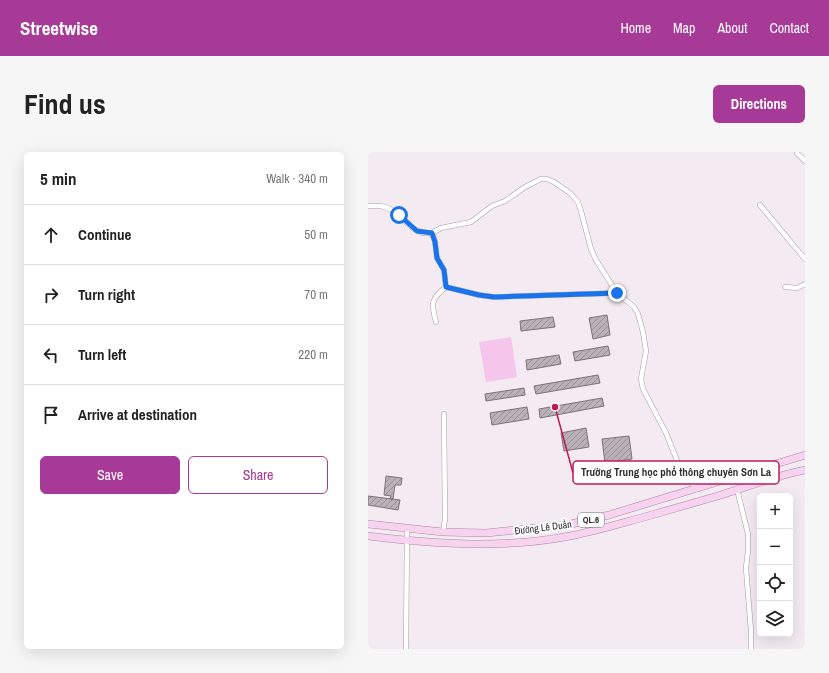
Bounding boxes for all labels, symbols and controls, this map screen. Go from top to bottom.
text: Streetwise [20,15,98,41]
text: Home [620,19,651,37]
text: Map [673,19,695,37]
text: About [717,19,747,37]
text: Contact [769,19,809,37]
text: Find us [24,85,106,123]
button: Directions [713,85,805,123]
text: 5 min [40,167,76,190]
text: Walk · 340 m [266,170,328,187]
route start [390,206,408,224]
icon: ahead [40,224,62,246]
text: Continue [78,224,131,245]
text: 50 m [304,226,328,243]
icon: right [40,284,62,306]
text: Turn right [78,284,135,305]
route end [608,284,626,302]
text: 70 m [304,286,328,303]
icon: left [40,344,62,366]
text: Turn left [78,344,126,365]
text: 220 m [298,346,328,363]
icon: arrive [40,404,62,426]
text: Arrive at destination [78,404,197,425]
button: Save [40,456,180,494]
button: Share [188,456,328,494]
callout: Trường Trung học phổ thông chuyên Sơn La [573,461,779,484]
text: Trường Trung học phổ thông chuyên Sơn La [581,465,771,479]
map controls [757,493,793,637]
button: + [757,493,793,529]
road number: QL.6 [578,513,604,527]
street label: Đường Lê Duẩn [514,518,572,537]
button: − [757,529,793,565]
button: locate [757,565,793,601]
button: layers [757,601,793,637]

